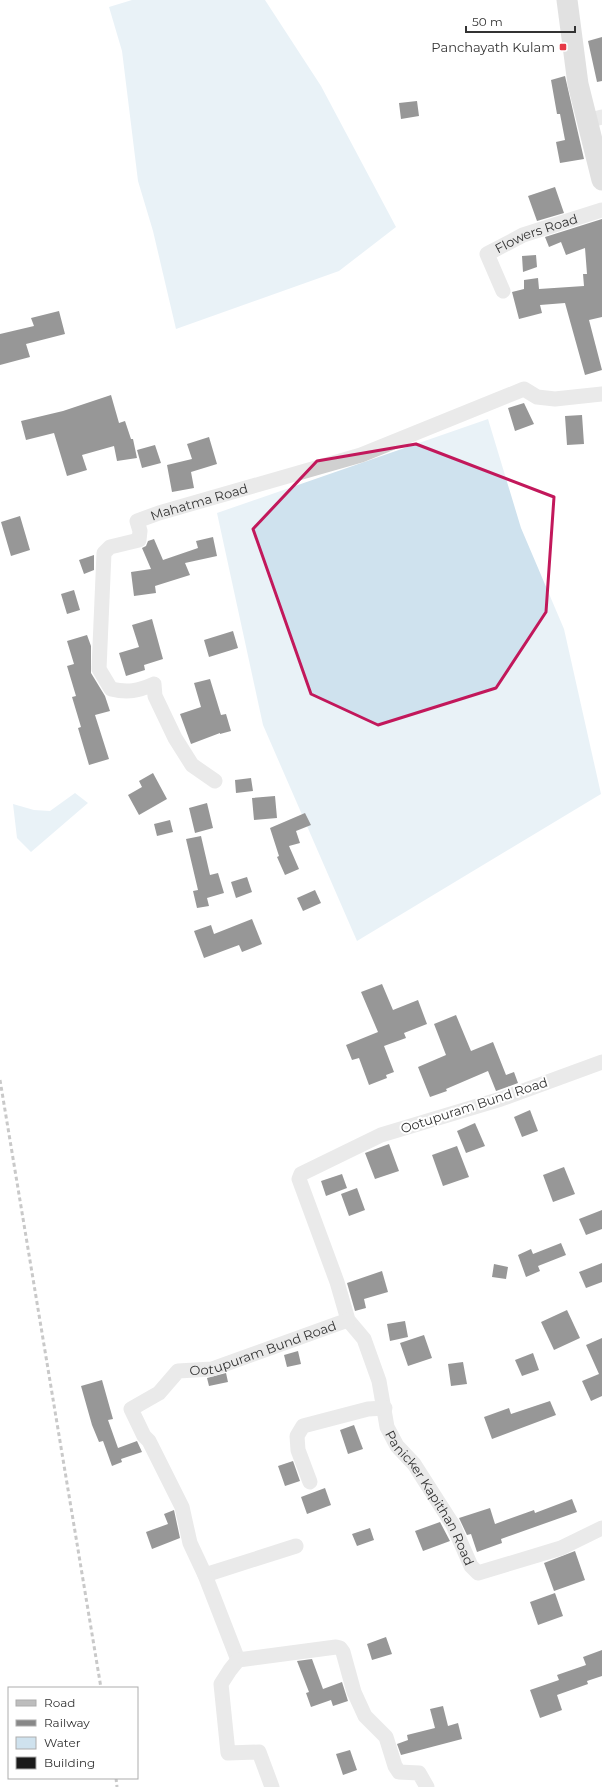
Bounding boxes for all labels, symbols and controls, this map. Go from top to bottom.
scale bar [466,8,575,34]
text: 50 m [472,14,503,29]
place label: Panchayath Kulam [431,39,555,55]
marker: Panchayath Kulam [558,42,568,52]
street label: Flowers Road [492,210,580,256]
street label: Mahatma Road [148,480,250,524]
street label: Ootupuram Bund Road [398,1074,550,1136]
street label: Ootupuram Bund Road [189,1317,338,1378]
street label: Panicker Kapithan Road [382,1427,478,1568]
legend [8,1687,138,1779]
text: Road [44,1695,75,1710]
text: Railway [44,1715,90,1730]
text: Water [44,1735,81,1750]
text: Building [44,1755,95,1770]

